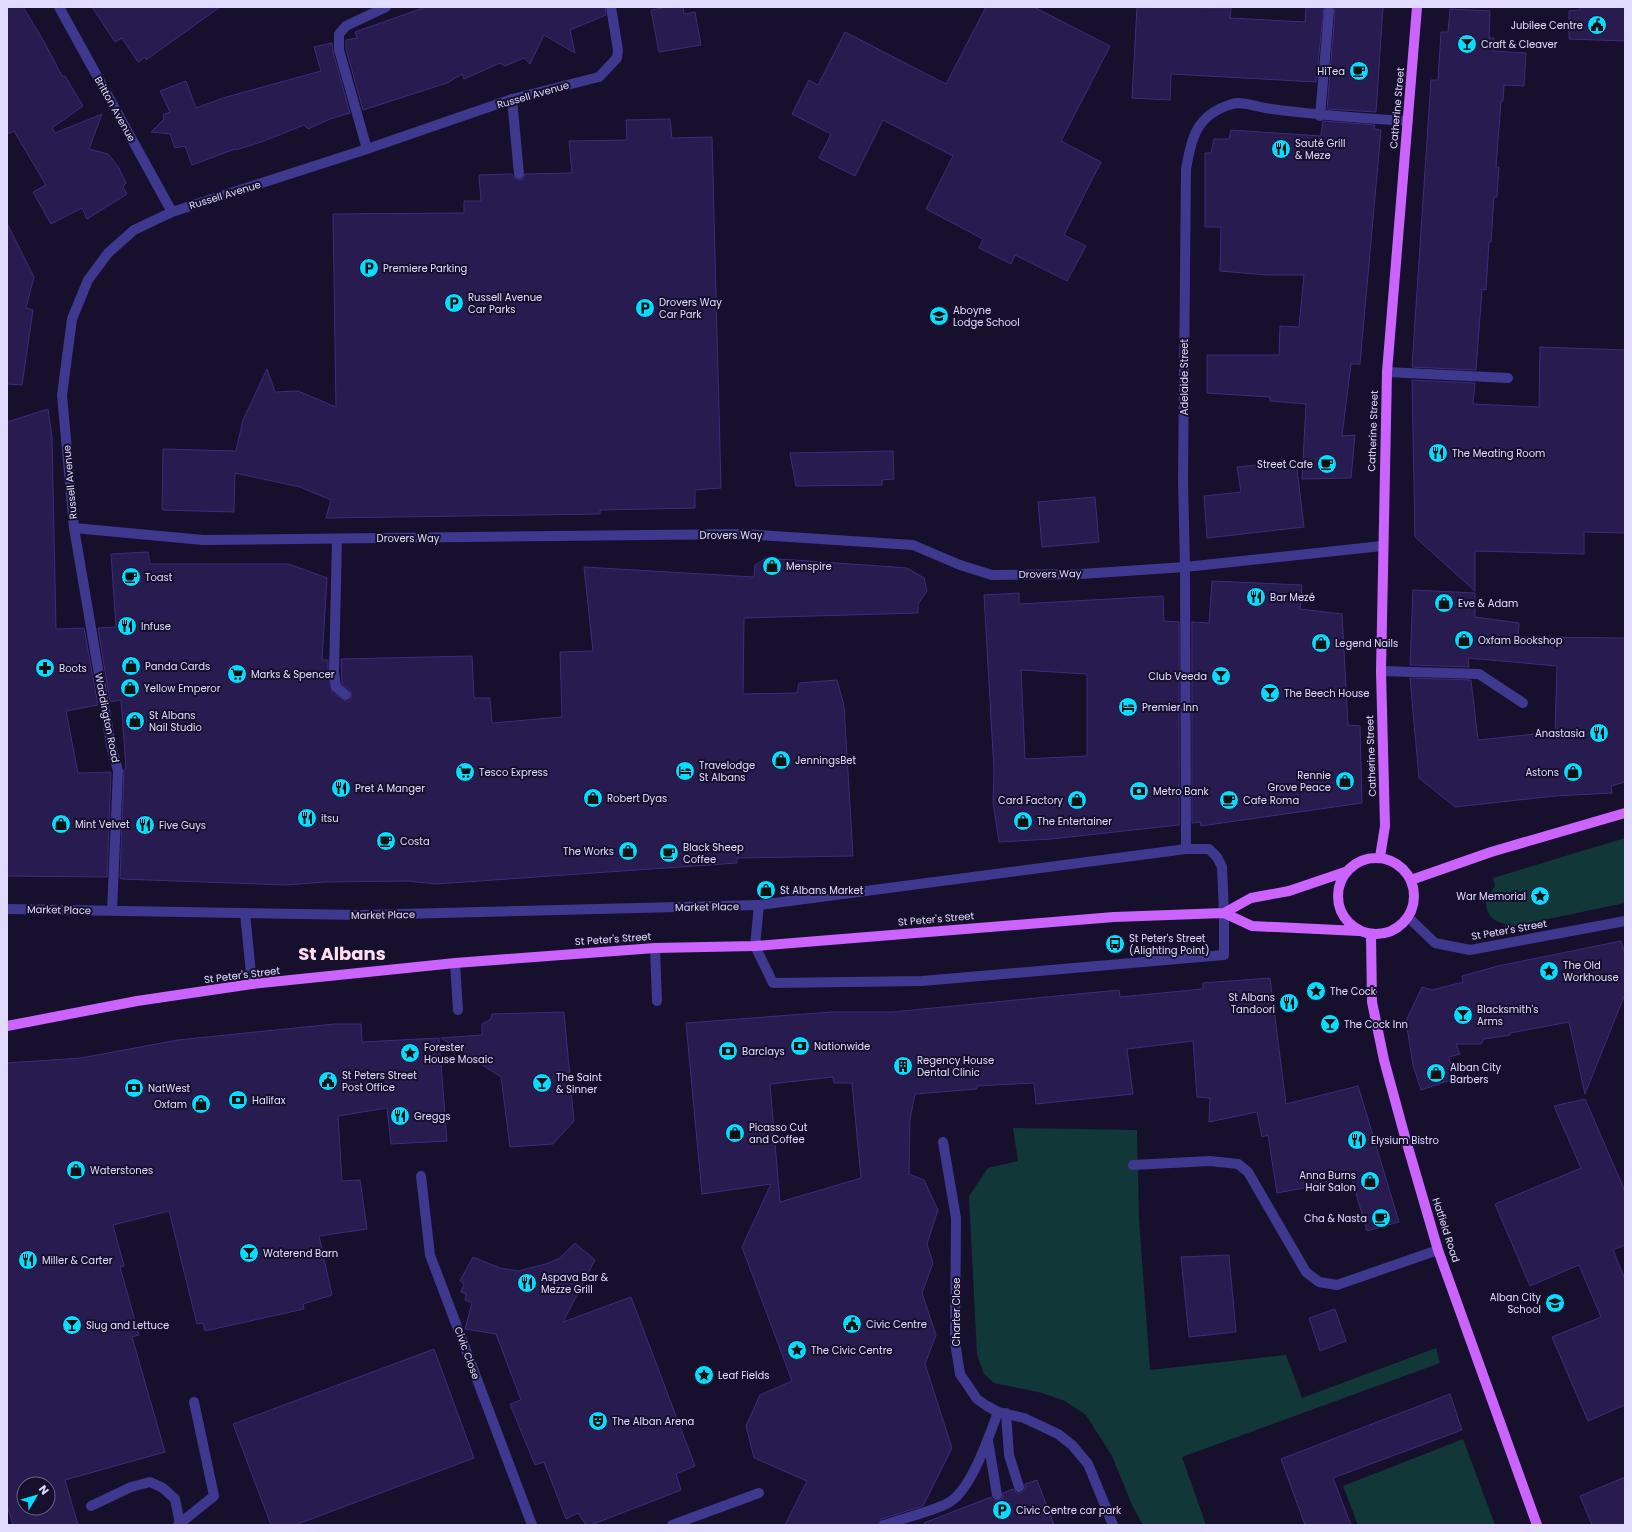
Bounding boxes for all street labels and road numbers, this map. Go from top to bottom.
street label: Catherine Street [1386,66,1408,149]
street label: Britton Avenue [91,74,139,144]
street label: Russell Avenue [495,78,571,112]
street label: Russell Avenue [187,177,263,213]
street label: Adelaide Street [1177,338,1192,415]
street label: Catherine Street [1364,390,1382,472]
street label: Russell Avenue [59,444,81,520]
street label: Drovers Way [700,528,763,543]
street label: Drovers Way [377,531,440,546]
street label: Drovers Way [1018,566,1082,582]
street label: Waddington Road [91,672,123,764]
street label: Catherine Street [1362,715,1380,797]
street label: Market Place [675,899,739,915]
street label: Market Place [27,902,91,918]
street label: Market Place [351,907,415,923]
street label: St Peter's Street [897,908,975,930]
street label: St Peter's Street [1470,916,1548,944]
street label: St Peter's Street [574,929,652,949]
street label: St Peter's Street [203,963,281,987]
street label: Hatfield Road [1428,1196,1464,1264]
street label: Charter Close [949,1278,964,1346]
street label: Civic Close [451,1325,483,1381]

